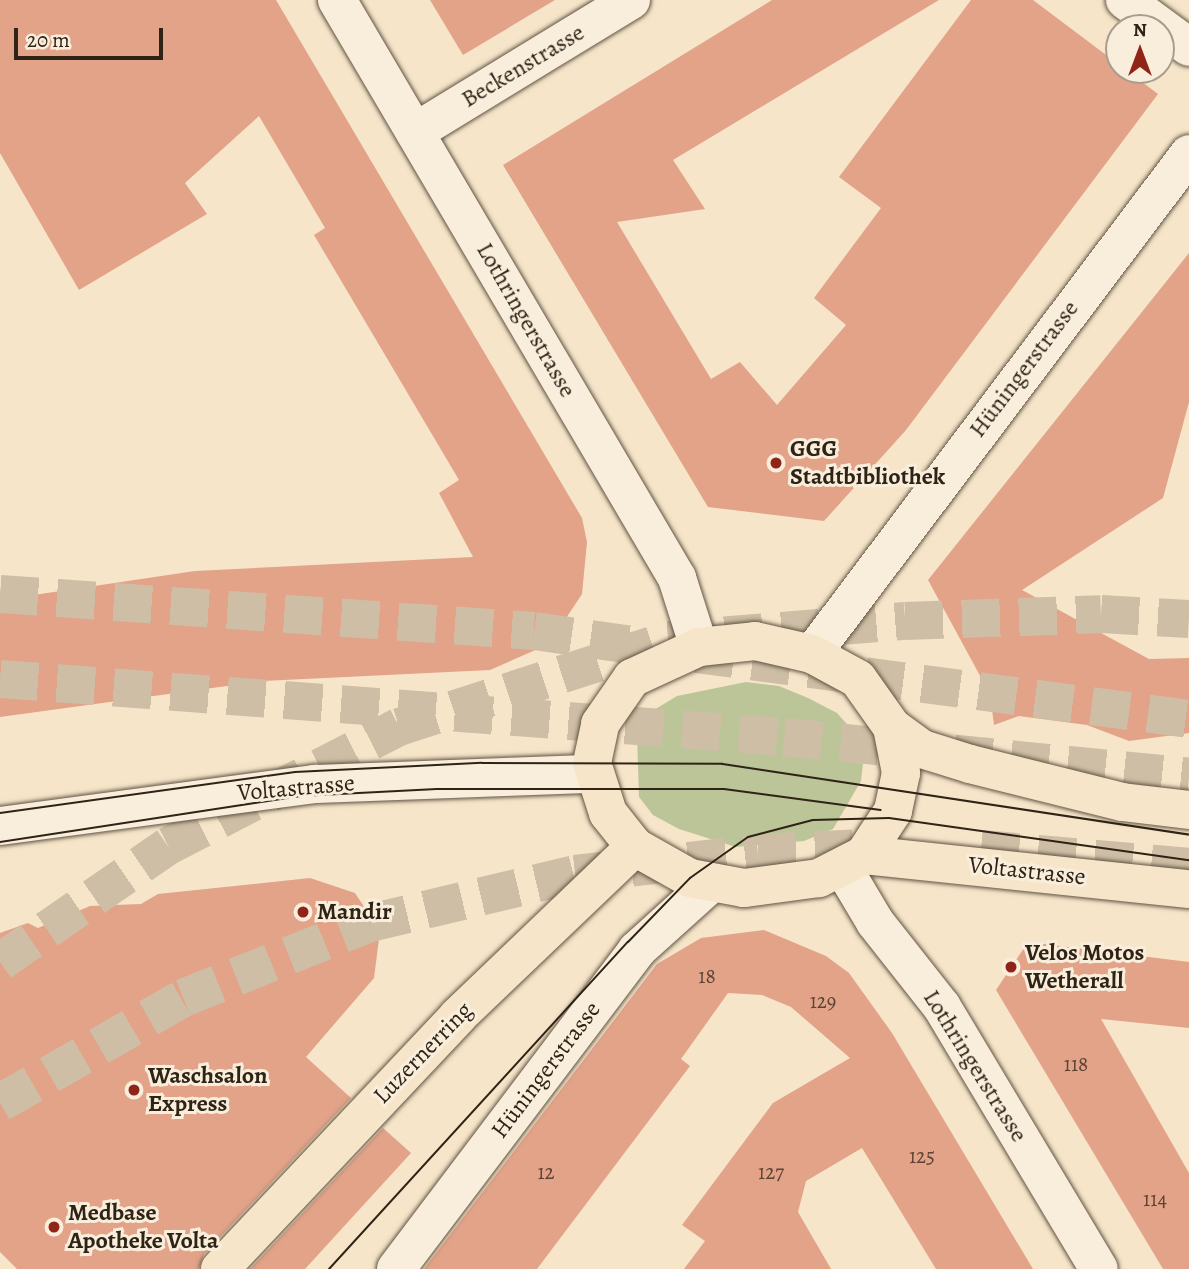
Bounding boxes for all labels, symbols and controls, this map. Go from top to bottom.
scale bar [18,14,166,58]
north arrow [1105,14,1175,84]
text: N [1133,17,1147,43]
street label: Beckenstrasse [456,18,590,114]
text: 20 m [27,26,70,54]
street label: Lothringerstrasse [470,238,582,402]
street label: Hüningerstrasse [963,295,1085,443]
place label: GGG Stadtbibliothek [790,435,945,491]
marker: GGG Stadtbibliothek [768,455,784,471]
street label: Voltastrasse [236,769,356,807]
street label: Voltastrasse [967,851,1087,891]
place label: Mandir [317,898,392,926]
marker: Mandir [295,904,311,920]
place label: Velos Motos Wetherall [1025,939,1144,995]
marker: Velos Motos Wetherall [1003,959,1019,975]
house number: 18 [698,963,716,989]
street label: Lothringerstrasse [917,985,1033,1147]
house number: 129 [810,988,836,1014]
street label: Luzernerring [367,996,479,1110]
street label: Hüningerstrasse [485,996,607,1144]
house number: 118 [1064,1051,1088,1077]
place label: Waschsalon Express [148,1062,268,1118]
marker: Waschsalon Express [126,1082,142,1098]
house number: 125 [909,1143,935,1169]
house number: 12 [537,1159,555,1185]
house number: 127 [758,1159,784,1185]
house number: 114 [1143,1186,1167,1212]
place label: Medbase Apotheke Volta [68,1199,219,1255]
marker: Medbase Apotheke Volta [46,1219,62,1235]

